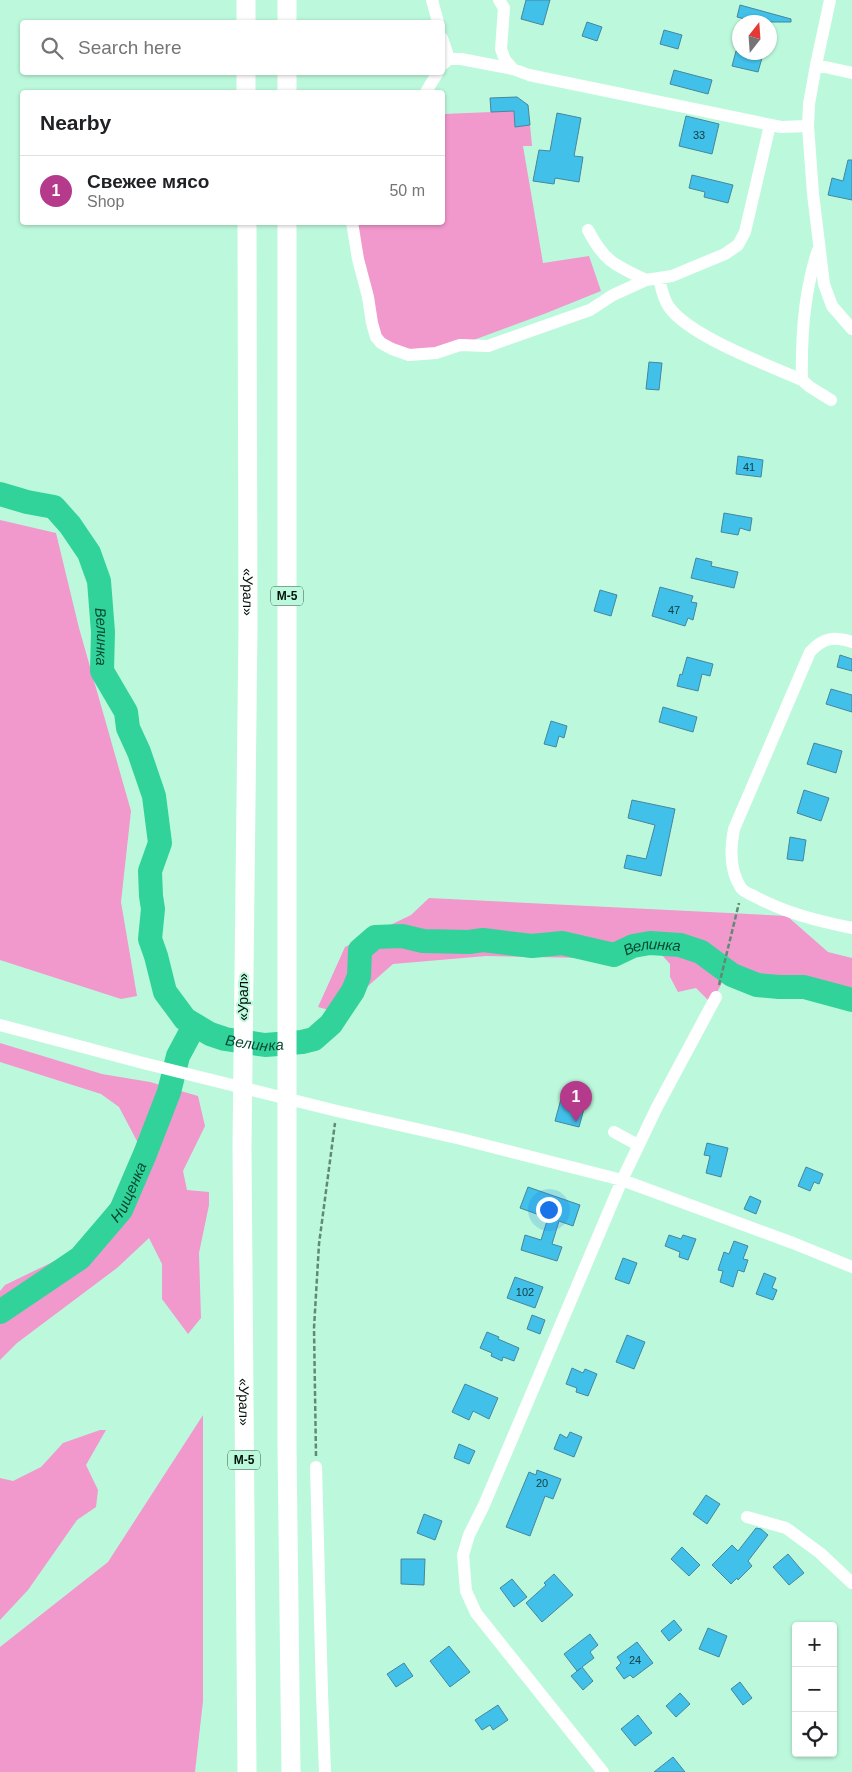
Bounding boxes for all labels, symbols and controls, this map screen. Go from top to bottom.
north arrow [732,15,777,60]
search box [20,20,445,75]
icon: search [38,34,66,62]
text: Search here [78,37,182,58]
text: Nearby [40,111,111,134]
house number: 33 [693,129,705,141]
text: Свежее мясо [87,171,209,192]
text: 1 [52,182,60,199]
text: 50 m [389,182,425,199]
text: Shop [87,193,124,210]
house number: 41 [743,461,755,473]
street label: «Урал» [240,568,256,616]
road number: М-5 [271,586,303,606]
house number: 47 [668,604,680,616]
water label: Велинка [93,607,112,666]
water label: Велинка [620,934,681,958]
street label: «Урал» [235,973,251,1021]
water label: Велинка [224,1031,284,1054]
pin: 1 [560,1081,592,1122]
water label: Нищенка [106,1159,149,1225]
your location [536,1197,562,1223]
house number: 102 [516,1286,534,1298]
street label: «Урал» [236,1378,252,1426]
road number: М-5 [228,1450,260,1470]
house number: 20 [536,1477,548,1489]
map controls [792,1622,837,1757]
button: + [792,1622,837,1667]
house number: 24 [629,1654,641,1666]
button: − [792,1667,837,1712]
button: locate [792,1712,837,1757]

